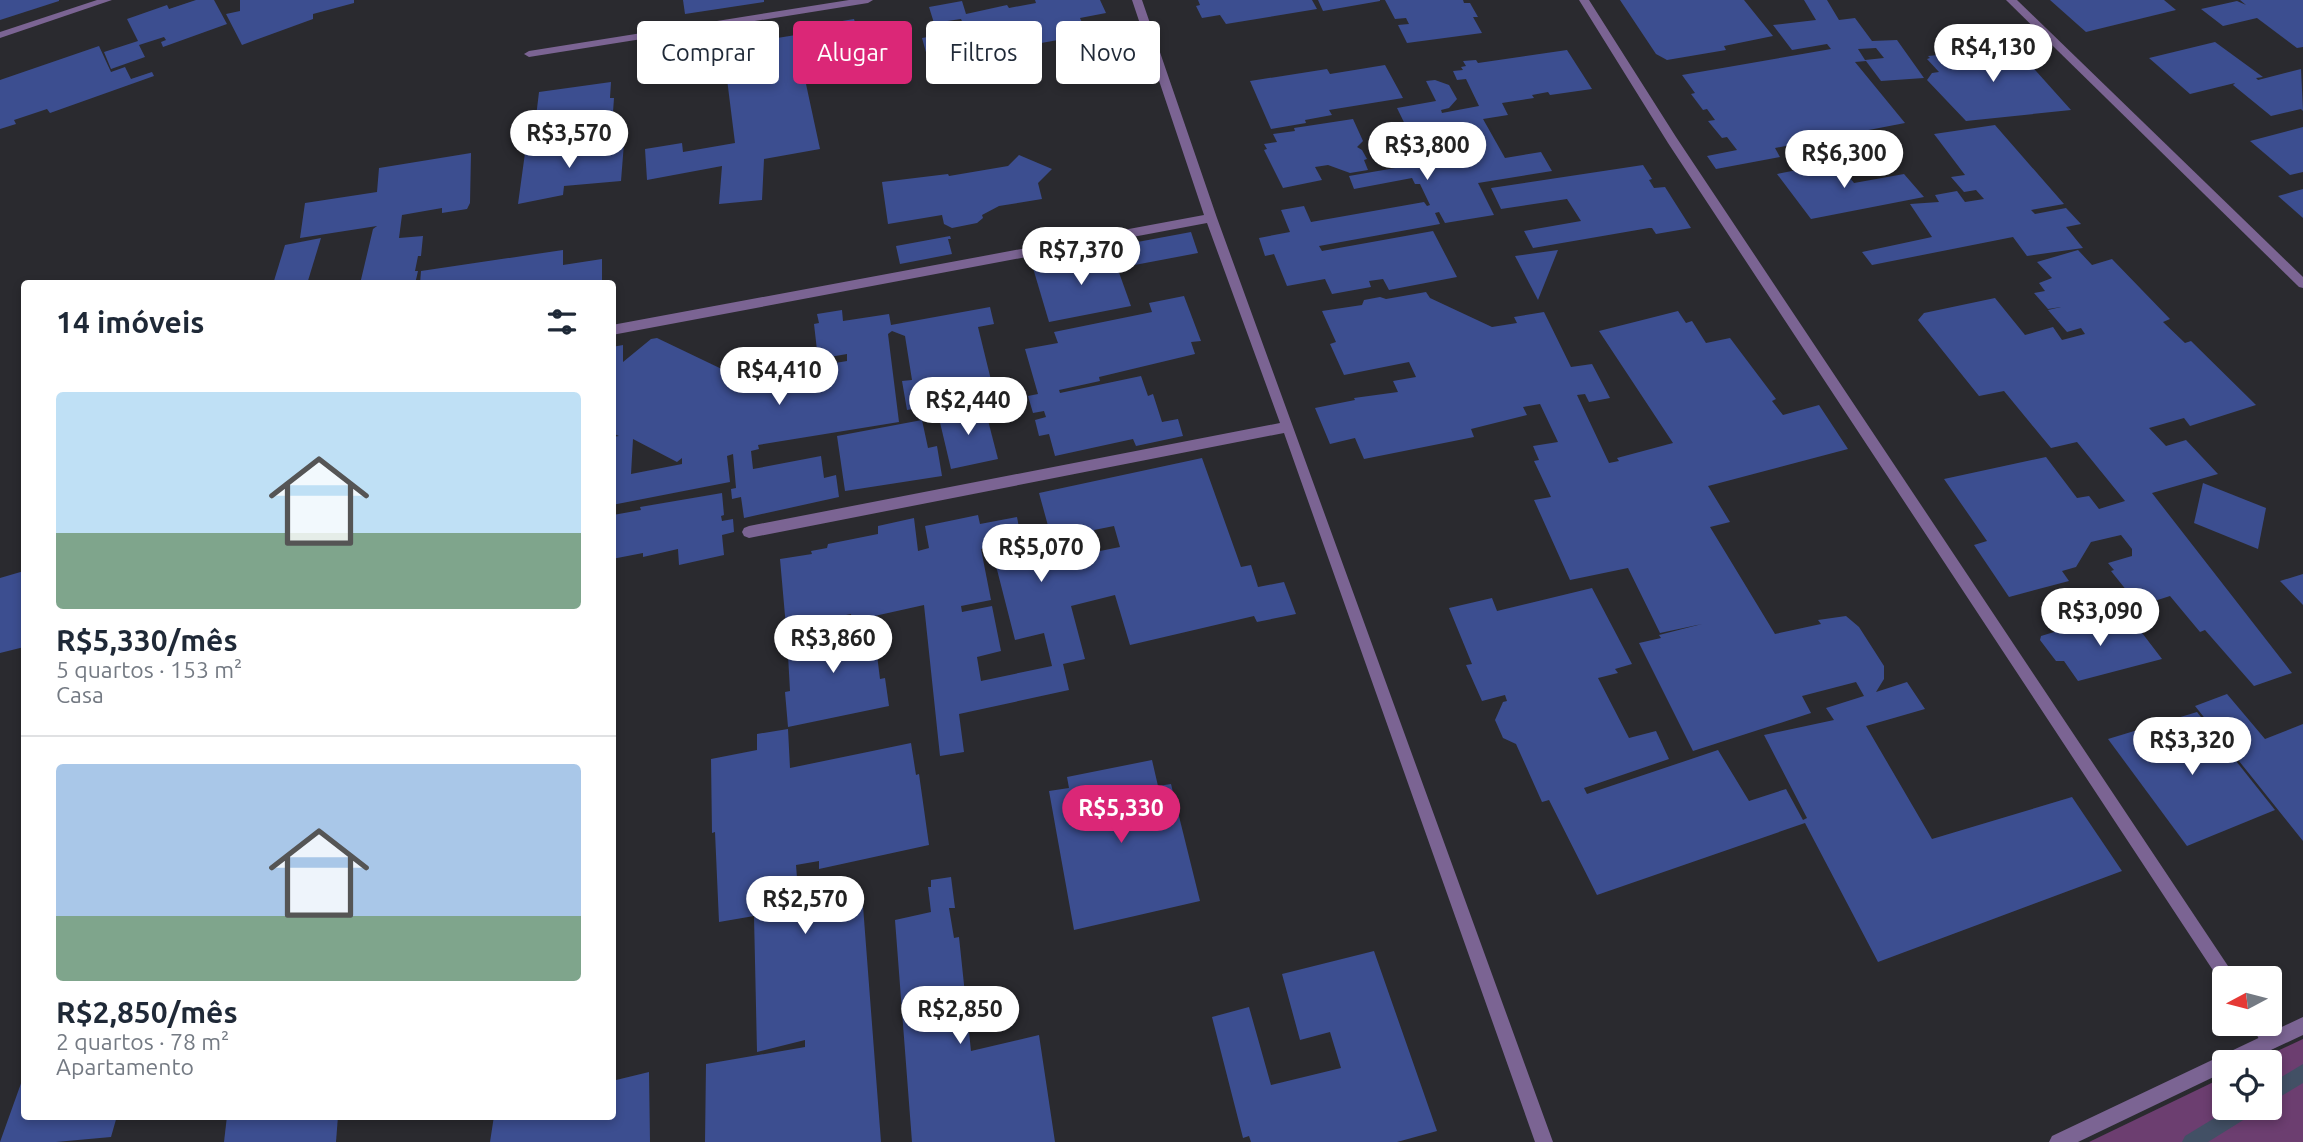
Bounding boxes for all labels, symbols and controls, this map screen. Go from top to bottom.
chip: Comprar [637,21,779,84]
chip: Alugar [793,21,912,84]
chip: Filtros [926,21,1042,84]
chip: Novo [1056,21,1160,84]
pin: R$4,130 [1928,24,2058,84]
text: R$4,130 [1950,34,2036,59]
pin: R$3,570 [504,110,634,170]
text: R$3,570 [526,120,612,145]
pin: R$3,800 [1362,122,1492,182]
pin: R$6,300 [1779,130,1909,190]
text: R$3,800 [1384,132,1470,157]
text: R$6,300 [1801,140,1887,165]
pin: R$7,370 [1016,228,1146,287]
text: R$7,370 [1038,237,1124,262]
icon: filters [543,303,581,341]
text: 14 imóveis [56,305,204,339]
pin: R$4,410 [714,348,844,407]
text: R$4,410 [736,357,822,382]
pin: R$2,440 [903,378,1033,437]
text: R$2,440 [925,387,1011,412]
icon: home [256,438,382,564]
pin: R$5,070 [976,524,1106,584]
text: R$5,070 [998,534,1084,559]
pin: R$3,090 [2035,588,2165,648]
text: R$3,090 [2057,598,2143,623]
pin: R$3,860 [768,616,898,675]
text: R$5,330/mês [56,623,238,657]
text: R$3,860 [790,625,876,650]
text: 5 quartos · 153 m² [56,657,242,682]
text: Casa [56,682,104,707]
pin: R$3,320 [2127,718,2257,777]
text: R$3,320 [2149,727,2235,752]
pin: R$5,330 [1056,786,1186,845]
text: R$5,330 [1078,795,1164,820]
icon: home [256,810,382,936]
pin: R$2,570 [740,876,870,936]
text: R$2,570 [762,886,848,911]
north arrow [2212,966,2282,1036]
map controls [2212,966,2282,1120]
pin: R$2,850 [895,986,1025,1046]
text: R$2,850/mês [56,995,238,1029]
text: R$2,850 [917,996,1003,1021]
text: 2 quartos · 78 m² [56,1029,229,1054]
button: locate [2212,1050,2282,1120]
text: Apartamento [56,1054,194,1079]

